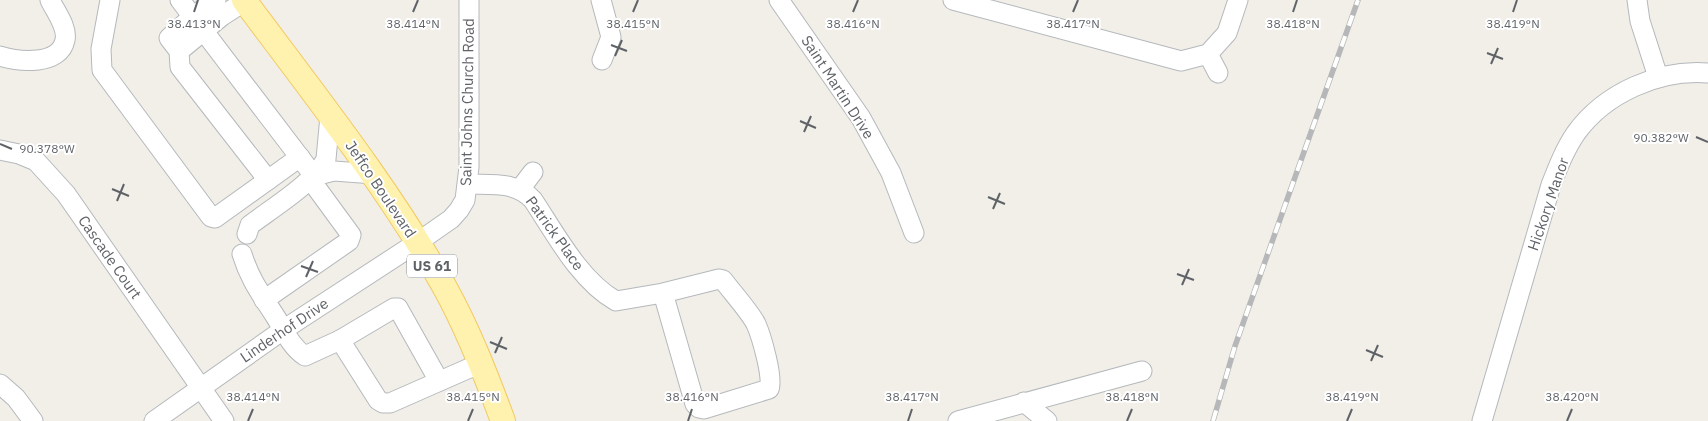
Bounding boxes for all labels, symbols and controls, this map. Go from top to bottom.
text: 38.413°N [167,16,221,31]
text: 38.414°N [386,16,440,31]
text: 38.415°N [606,16,660,31]
text: 38.416°N [826,16,880,31]
text: 38.417°N [1046,16,1100,31]
text: 38.418°N [1266,16,1320,31]
text: 38.419°N [1486,16,1540,31]
street label: Saint Johns Church Road [456,18,478,186]
street label: Saint Martin Drive [798,32,878,142]
text: 90.382°W [1633,130,1689,145]
street label: Jeffco Boulevard [341,137,421,241]
text: 90.378°W [19,141,75,156]
street label: Hickory Manor [1523,154,1573,253]
street label: Patrick Place [522,192,588,274]
street label: Cascade Court [74,212,146,302]
road number: US 61 [407,255,457,278]
street label: Linderhof Drive [236,294,332,366]
text: 38.414°N [226,389,280,404]
text: 38.415°N [446,389,500,404]
text: 38.416°N [665,389,719,404]
text: 38.417°N [885,389,939,404]
text: 38.418°N [1105,389,1159,404]
text: 38.419°N [1325,389,1379,404]
text: 38.420°N [1545,389,1599,404]

